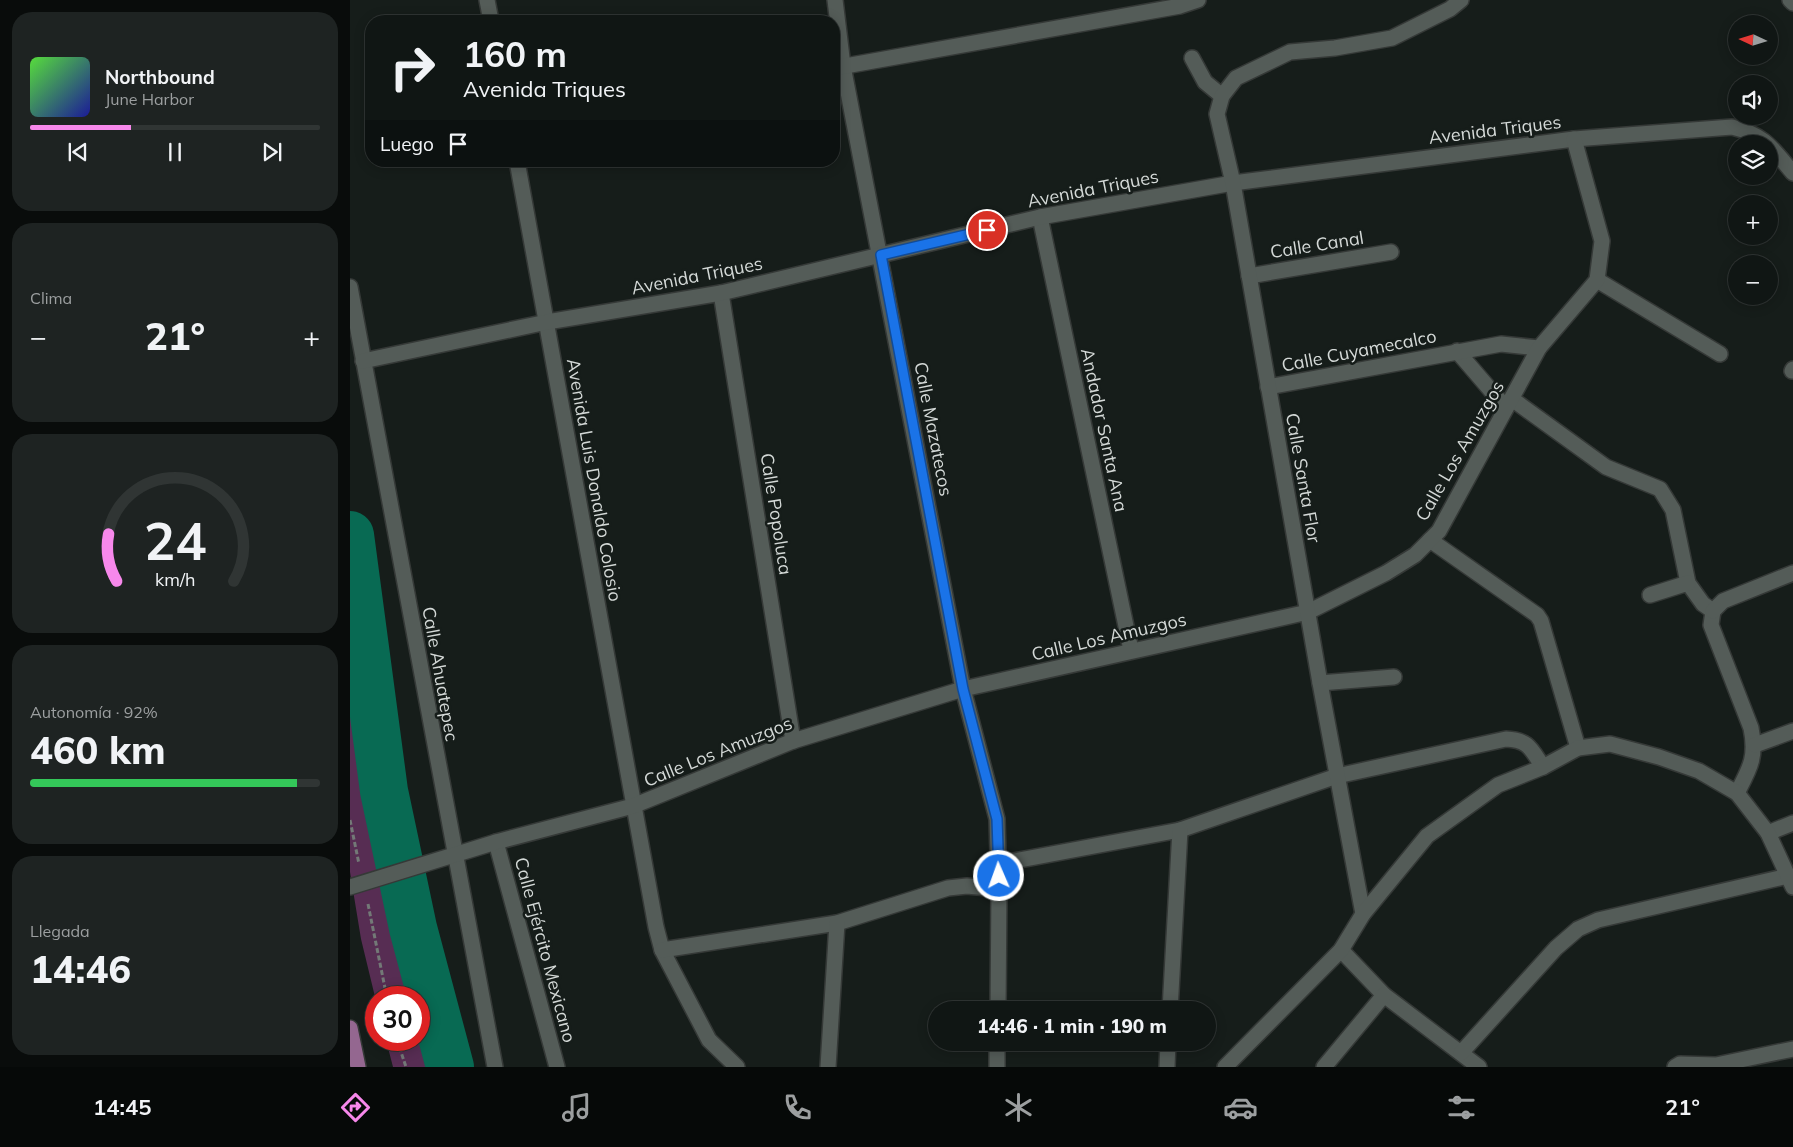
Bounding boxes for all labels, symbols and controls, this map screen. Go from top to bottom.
north arrow [1728,15,1778,65]
map controls [1728,15,1778,305]
text: 160 m [463,32,567,76]
icon: right [380,35,445,100]
text: Northbound [105,65,215,89]
text: Avenida Triques [463,75,626,103]
button: sound [1728,75,1778,125]
text: June Harbor [105,89,194,109]
street label: Avenida Triques [1427,110,1563,149]
icon: arrive [444,130,472,158]
text: Luego [380,132,434,156]
button: layers [1728,135,1778,185]
icon: previous [64,138,92,166]
icon: pause [161,138,189,166]
icon: next [258,138,286,166]
street label: Avenida Triques [1025,164,1161,213]
button: + [1728,195,1778,245]
pin [966,209,1008,251]
icon: arrive [973,216,1001,244]
street label: Calle Canal [1269,226,1365,263]
street label: Avenida Triques [629,251,765,300]
button: − [1728,255,1778,305]
text: Clima [30,288,72,308]
text: 21° [145,312,205,360]
text: − [30,319,47,354]
text: + [303,319,320,354]
street label: Calle Cuyamecalco [1280,324,1438,377]
street label: Andador Santa Ana [1076,346,1133,514]
street label: Avenida Luis Donaldo Colosio [562,357,627,603]
street label: Calle Mazatecos [909,360,958,498]
street label: Calle Los Amuzgos [1410,376,1509,525]
street label: Calle Santa Flor [1281,411,1326,545]
street label: Calle Popoluca [756,451,797,576]
text: 24 [144,508,206,573]
text: km/h [155,568,195,590]
street label: Calle Ahuatepec [417,605,464,743]
street label: Calle Los Amuzgos [1029,608,1189,666]
text: Autonomía · 92% [30,702,158,722]
street label: Calle Los Amuzgos [640,711,795,792]
text: 460 km [30,726,166,774]
position arrow [972,849,1024,901]
street label: Calle Ejército Mexicano [510,855,581,1045]
text: Llegada [30,921,90,941]
text: 14:46 [30,945,131,993]
speed limit sign: 30 [365,986,430,1051]
text: 14:46 · 1 min · 190 m [977,1014,1167,1038]
icon: directions [338,1090,373,1125]
icon: music [559,1090,594,1125]
icon: phone [780,1090,815,1125]
icon: climate [1001,1090,1036,1125]
icon: car [1223,1090,1258,1125]
icon: filters [1444,1090,1479,1125]
text: 14:45 [93,1093,151,1121]
text: 21° [1665,1093,1700,1121]

